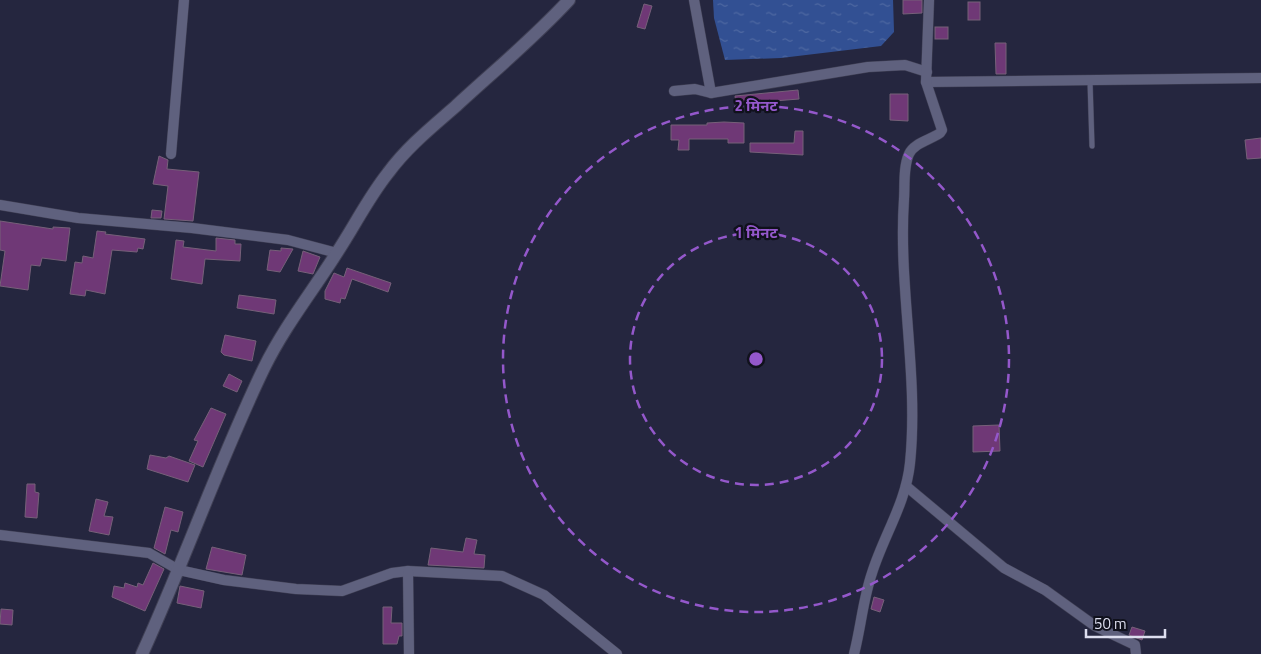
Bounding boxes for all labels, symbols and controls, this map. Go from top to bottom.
text: 2 मिनट [734,94,779,117]
text: 1 मिनट [734,221,779,244]
centre of rings [747,350,765,368]
scale bar [1086,606,1165,638]
text: 50 m [1094,612,1127,635]

